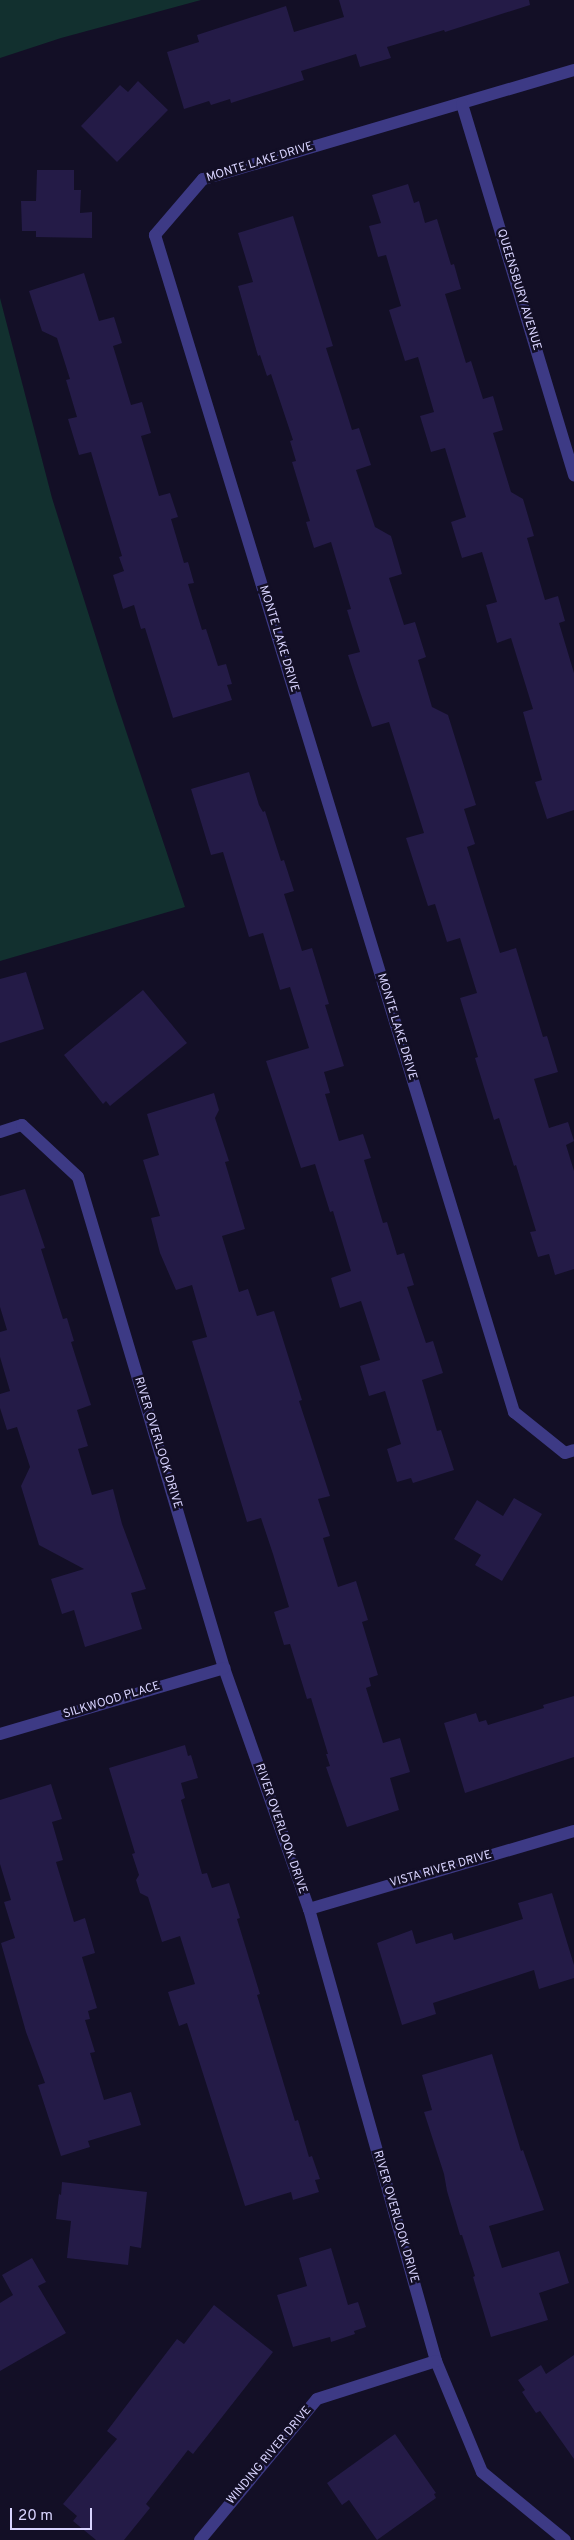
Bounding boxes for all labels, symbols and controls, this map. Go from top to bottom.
street label: MONTE LAKE DRIVE [205,140,315,186]
street label: QUEENSBURY AVENUE [493,227,543,353]
street label: MONTE LAKE DRIVE [255,584,301,694]
street label: MONTE LAKE DRIVE [373,972,419,1082]
street label: RIVER OVERLOOK DRIVE [130,1375,184,1511]
street label: SILKWOOD PLACE [62,1679,162,1723]
street label: RIVER OVERLOOK DRIVE [251,1762,309,1896]
street label: VISTA RIVER DRIVE [388,1848,494,1892]
street label: RIVER OVERLOOK DRIVE [369,2149,421,2285]
street label: WINDING RIVER DRIVE [225,2404,315,2508]
scale bar [12,2498,95,2530]
text: 20 m [18,2507,53,2526]

